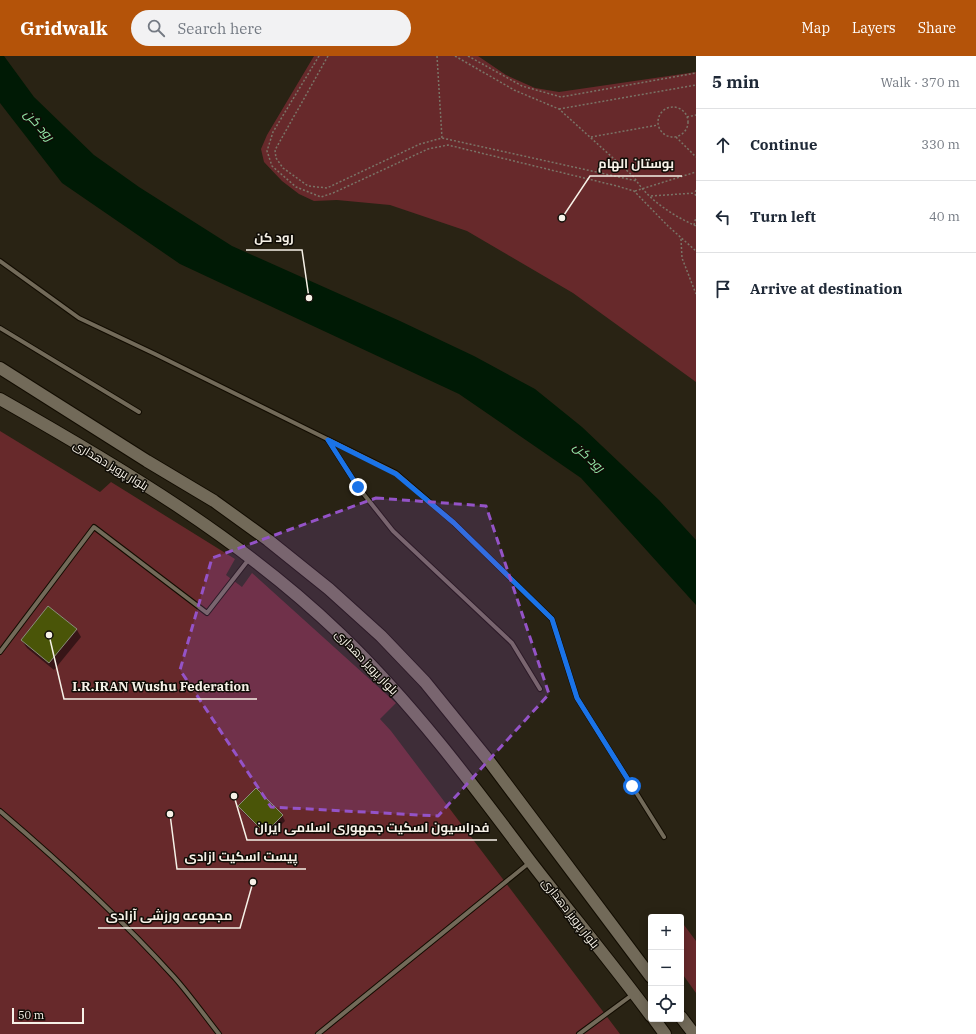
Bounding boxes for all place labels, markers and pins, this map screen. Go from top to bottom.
callout: بوستان الهام [590,151,682,176]
callout: رود کن [246,225,302,250]
callout: I.R.IRAN Wushu Federation [64,674,257,699]
callout: فدراسیون اسکیت جمهوری اسلامی ایران [247,815,497,840]
callout: پیست اسکیت ازادی [177,844,306,869]
callout: مجموعه ورزشی آزادی [98,903,240,928]

